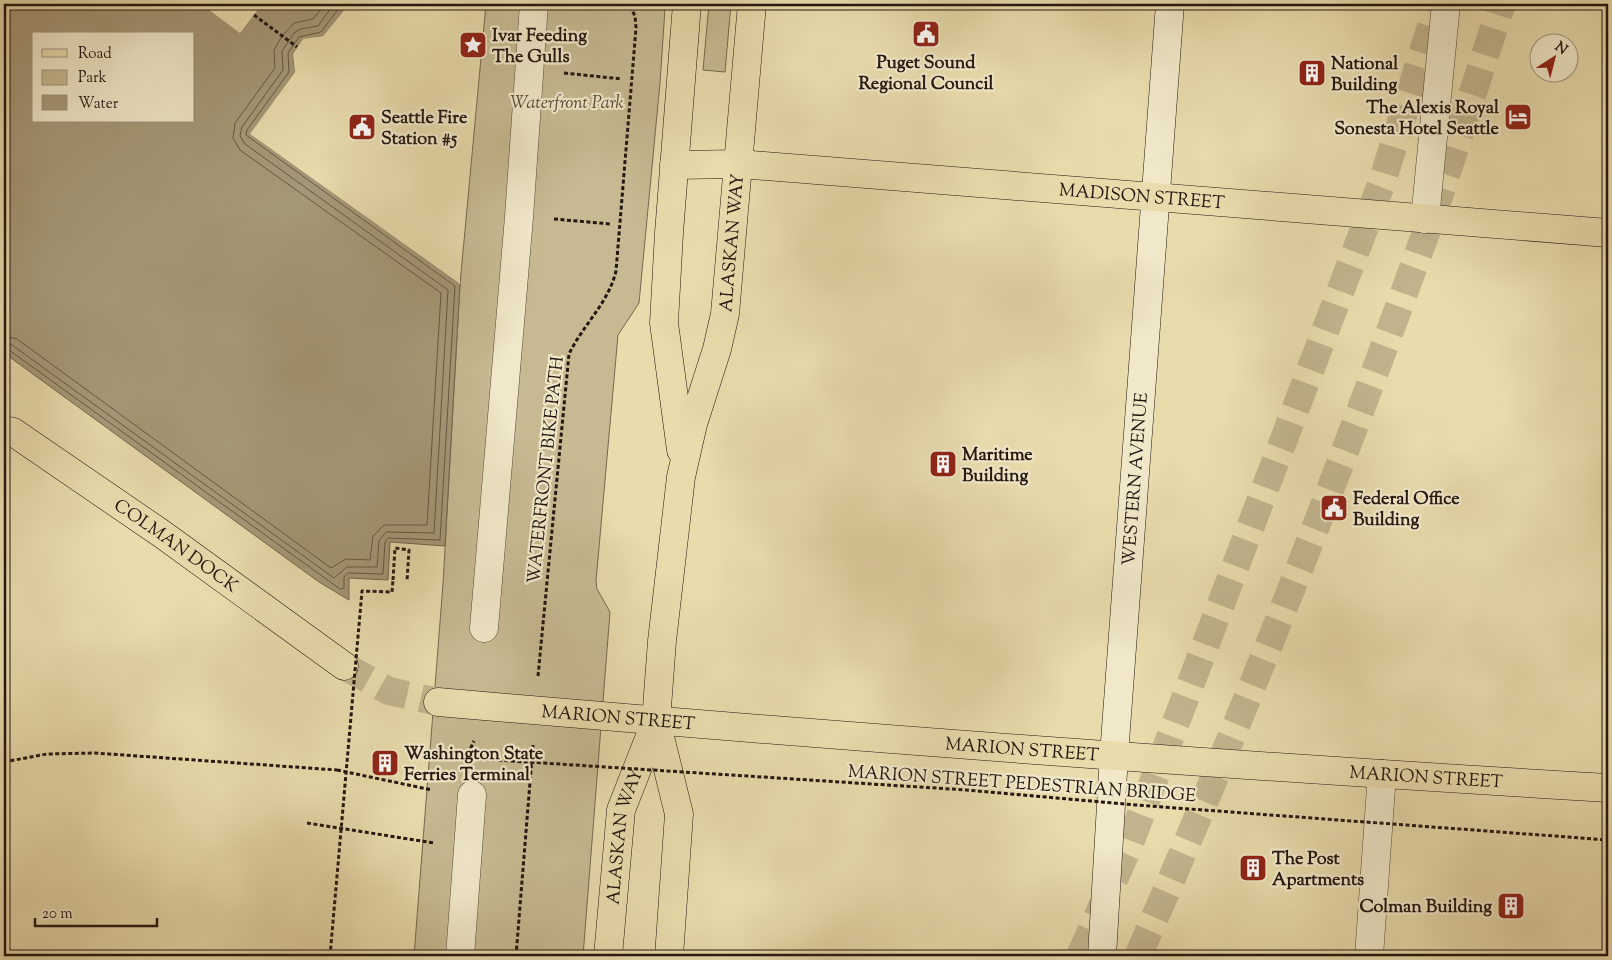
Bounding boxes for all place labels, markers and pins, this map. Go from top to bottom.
public building icon: Puget Sound Regional Council [911,19,941,49]
place label: Ivar Feeding The Gulls [492,24,587,71]
place icon: Ivar Feeding The Gulls [458,30,488,60]
place label: Puget Sound Regional Council [858,51,995,98]
place label: National Building [1331,52,1399,99]
building icon: National Building [1297,58,1327,88]
place label: The Alexis Royal Sonesta Hotel Seattle [1334,96,1500,143]
hotel icon: The Alexis Royal Sonesta Hotel Seattle [1503,102,1533,132]
place label: Seattle Fire Station #5 [381,106,468,153]
public building icon: Seattle Fire Station #5 [347,112,377,142]
place label: Maritime Building [962,443,1033,490]
building icon: Maritime Building [928,449,958,479]
place label: Federal Office Building [1353,487,1460,534]
public building icon: Federal Office Building [1319,493,1349,523]
place label: Washington State Ferries Terminal [404,742,544,789]
building icon: Washington State Ferries Terminal [370,748,400,778]
place label: The Post Apartments [1272,847,1364,894]
building icon: The Post Apartments [1238,853,1268,883]
building icon: Colman Building [1496,891,1526,921]
place label: Colman Building [1359,895,1492,921]

